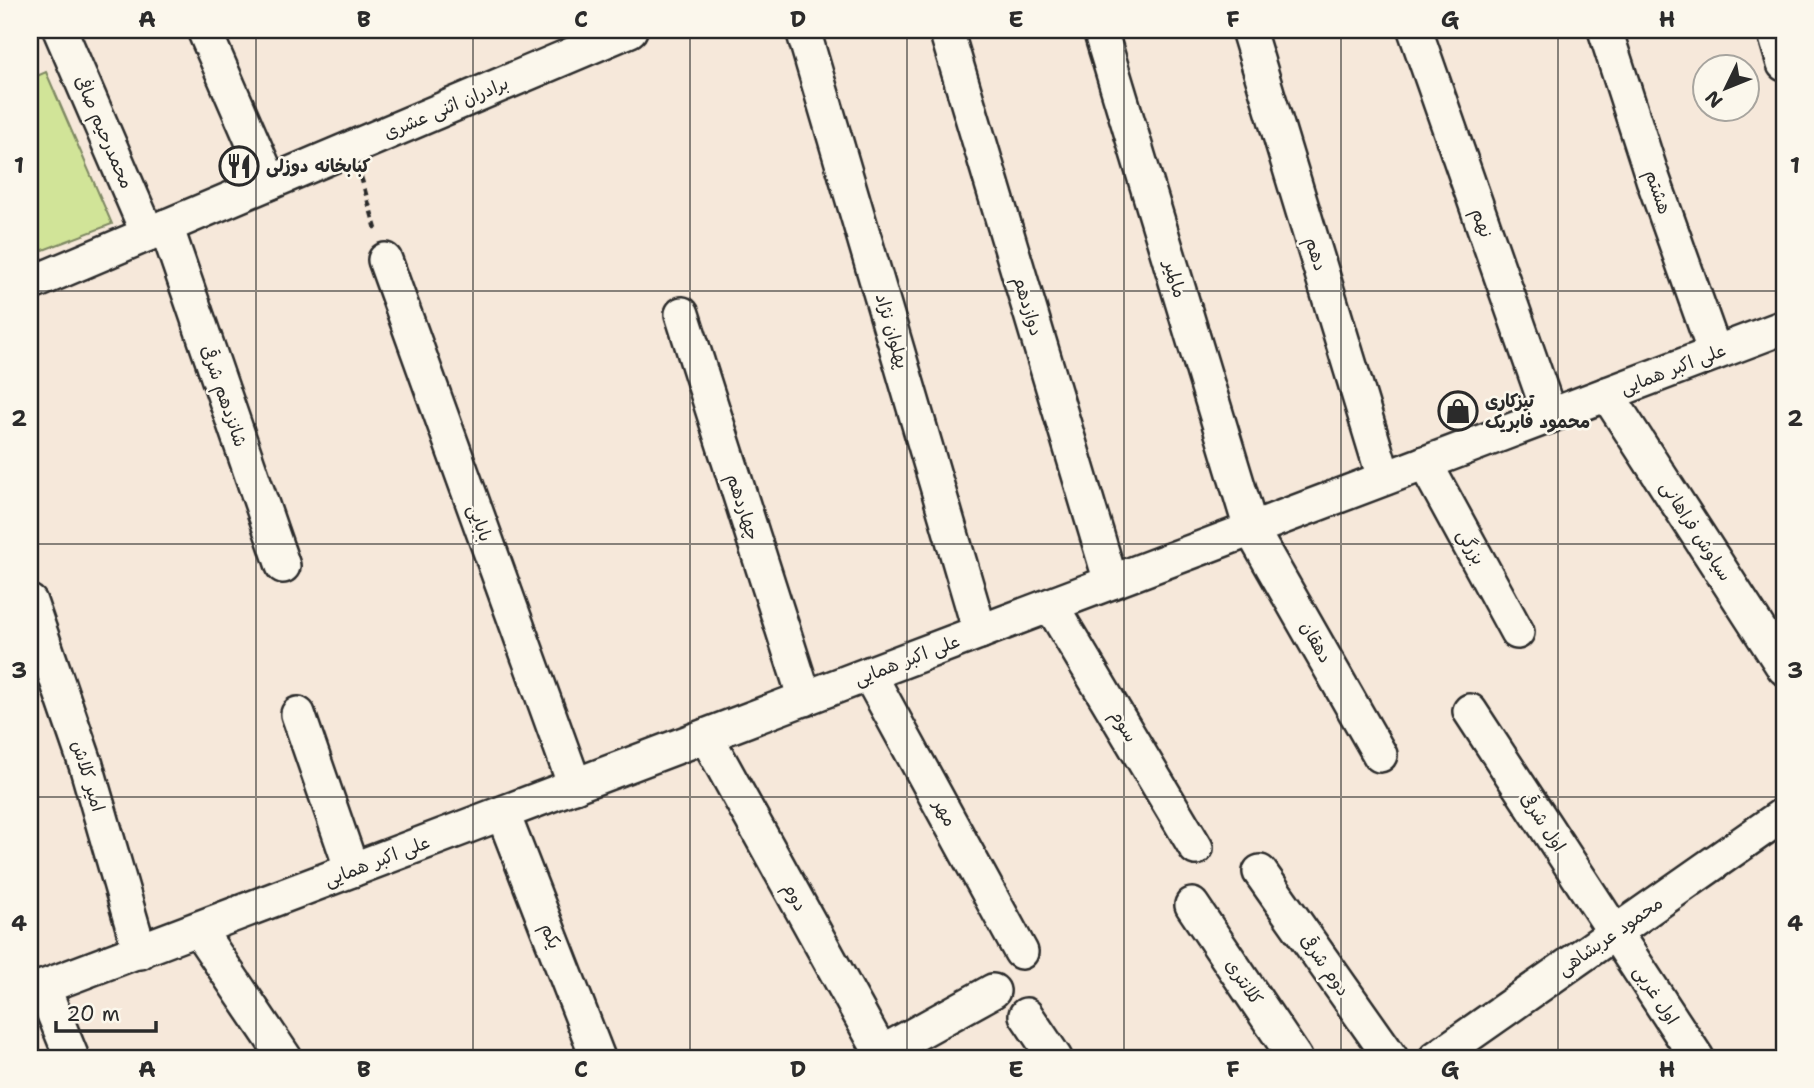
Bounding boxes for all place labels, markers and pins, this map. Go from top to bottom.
restaurant icon: کبابخانه دوزلی [218,145,260,187]
place label: کبابخانه دوزلی [266,154,370,178]
place label: تیزکاری محمود فابریک [1485,389,1590,434]
shop icon: تیزکاری محمود فابریک [1437,390,1479,432]

